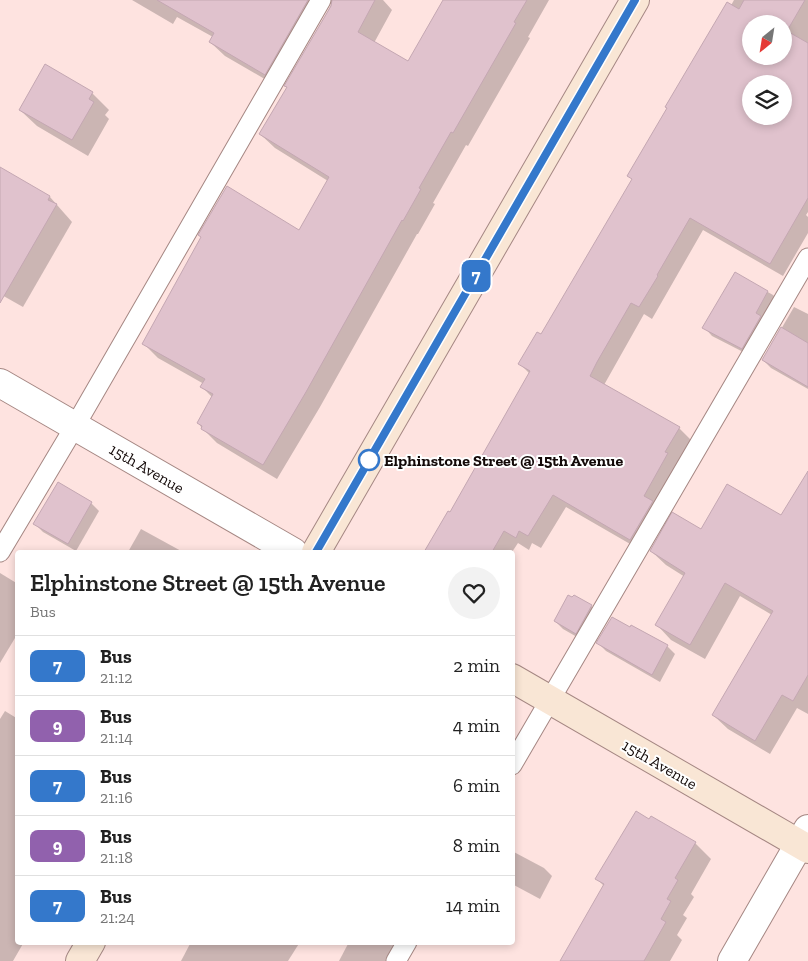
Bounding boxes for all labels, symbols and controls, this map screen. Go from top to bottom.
north arrow [742,15,792,65]
map controls [742,15,792,125]
button: layers [742,75,792,125]
line badge: 7 [460,260,492,292]
text: 7 [472,265,480,287]
street label: 15th Avenue [106,439,187,497]
marker: Elphinstone Street @ 15th Avenue [358,449,380,471]
place label: Elphinstone Street @ 15th Avenue [384,451,623,470]
button: heart [448,567,500,619]
text: Elphinstone Street @ 15th Avenue [30,568,386,597]
text: Bus [30,602,56,621]
text: Bus [100,645,132,668]
text: 2 min [453,654,500,677]
text: 7 [53,655,62,677]
text: 21:12 [100,668,132,687]
text: Bus [100,705,132,728]
text: 4 min [453,714,500,737]
text: 9 [53,715,62,737]
text: 21:14 [100,728,133,747]
street label: 15th Avenue [619,735,700,793]
text: Bus [100,765,132,788]
text: 6 min [453,774,500,797]
text: 7 [53,775,62,797]
text: 21:16 [100,788,133,807]
text: Bus [100,825,132,848]
text: 8 min [453,834,500,857]
text: 9 [53,835,62,857]
text: 21:18 [100,848,133,867]
text: Bus [100,885,132,908]
text: 14 min [446,894,500,917]
text: 7 [53,895,62,917]
text: 21:24 [100,908,135,927]

